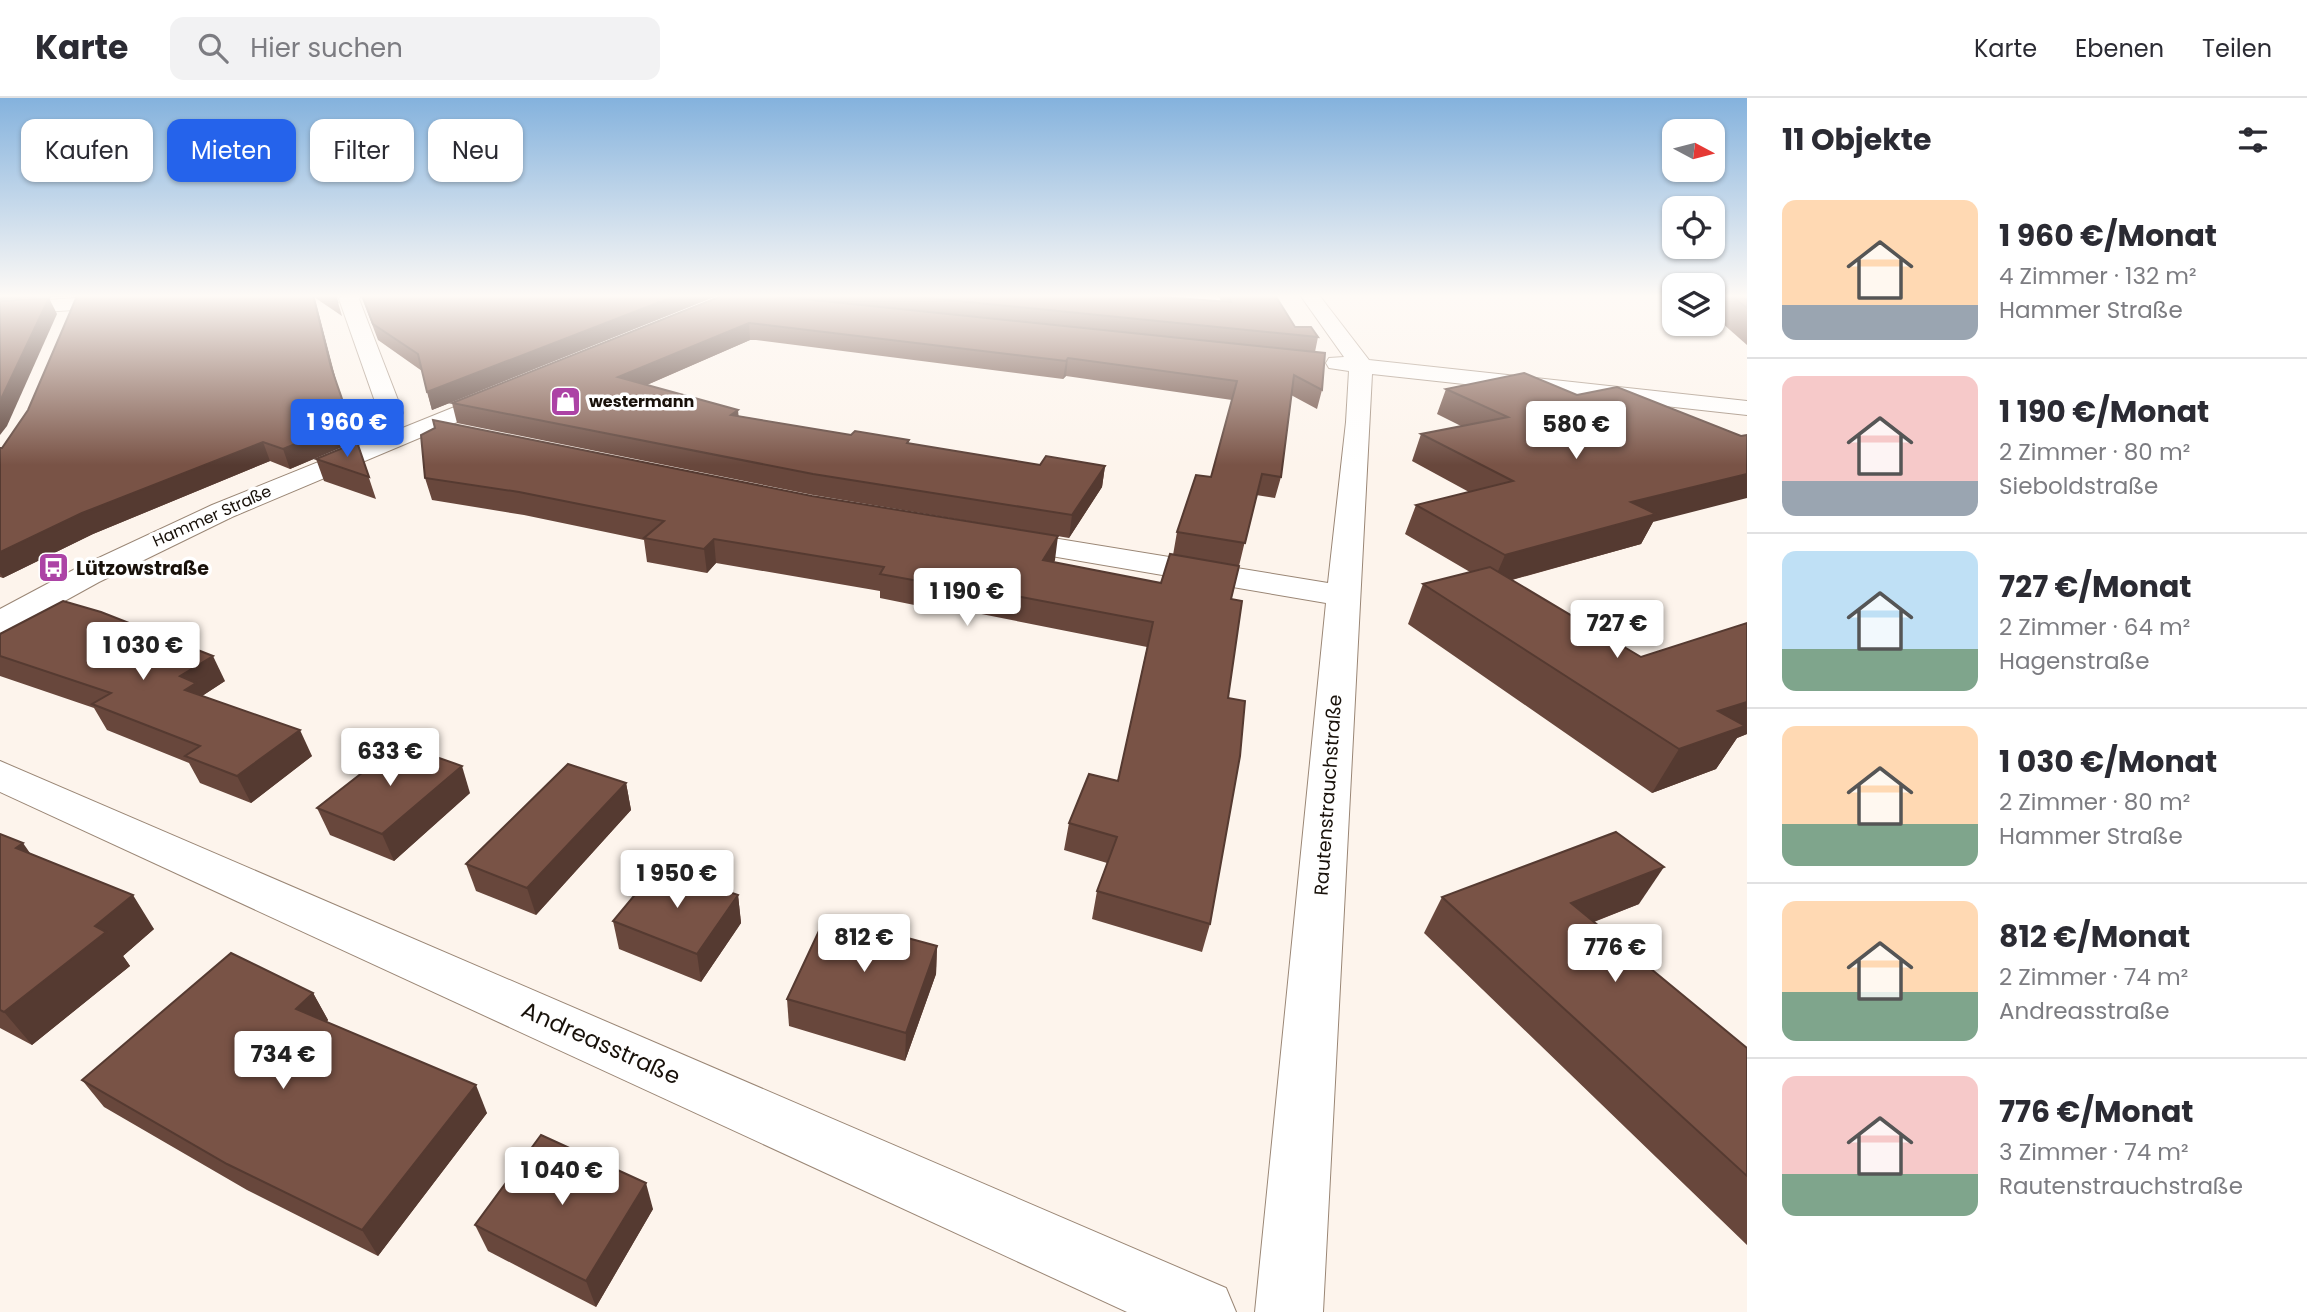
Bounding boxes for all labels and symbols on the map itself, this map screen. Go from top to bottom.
north arrow [1662,119,1726,182]
shop icon: westermann [549,384,583,418]
place label: westermann [589,390,694,413]
pin: 1 960 € [282,400,412,459]
pin: 580 € [1527,402,1625,461]
street label: Hammer Straße [149,479,275,553]
bus stop icon: Lützowstraße [36,551,70,585]
place label: Lützowstraße [76,555,209,582]
pin: 1 190 € [902,568,1032,628]
pin: 727 € [1568,601,1666,660]
pin: 1 030 € [78,622,208,682]
street label: Rautenstrauchstraße [1308,694,1348,896]
pin: 633 € [341,728,439,788]
pin: 1 950 € [612,850,742,910]
pin: 812 € [815,914,913,974]
pin: 776 € [1566,924,1664,984]
street label: Andreasstraße [517,994,685,1092]
pin: 734 € [234,1032,332,1091]
pin: 1 040 € [497,1148,627,1207]

